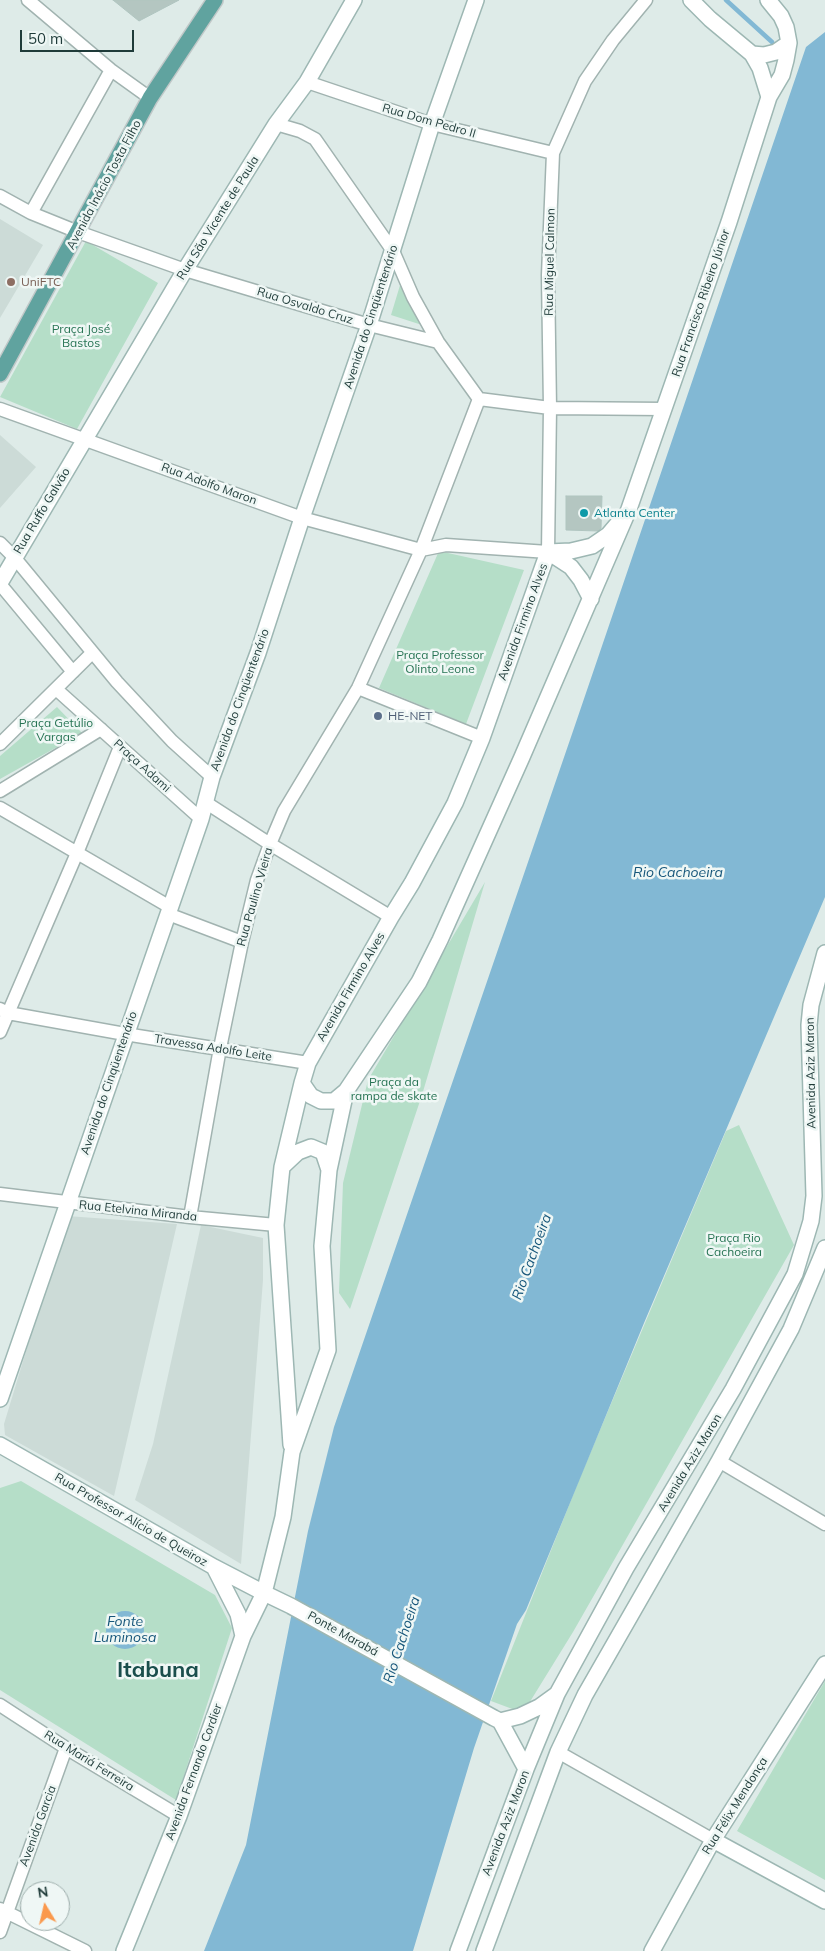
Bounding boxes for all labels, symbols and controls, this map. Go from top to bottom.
scale bar [22,20,136,52]
text: 50 m [28,29,63,48]
street label: Rua Dom Pedro II [380,101,478,141]
street label: Avenida Inácio Tosta Filho [64,118,144,252]
street label: Rua São Vicente de Paula [174,153,262,283]
street label: Rua Miguel Calmon [542,208,558,316]
street label: Rua Francisco Ribeiro Júnior [669,227,733,379]
street label: Avenida do Cinqüentenário [341,243,401,391]
place label: UniFTC [21,275,61,289]
marker: UniFTC [5,276,17,288]
street label: Rua Osvaldo Cruz [255,285,355,327]
park label: Praça José Bastos [52,322,110,350]
street label: Rua Adolfo Maron [159,460,259,508]
street label: Rua Ruffo Galvão [11,465,73,557]
place label: Atlanta Center [594,506,675,520]
marker: Atlanta Center [578,507,590,519]
street label: Avenida Firmino Alves [495,561,551,683]
street label: Avenida do Cinqüentenário [207,627,273,773]
park label: Praça Professor Olinto Leone [396,648,484,676]
place label: HE-NET [388,709,432,723]
marker: HE-NET [372,710,384,722]
park label: Praça Getúlio Vargas [19,716,93,744]
street label: Praça Adami [110,737,174,795]
street label: Rua Paulino Vieira [234,846,276,948]
water label: Rio Cachoeira [633,865,723,881]
street label: Avenida Firmino Alves [314,930,388,1044]
street label: Avenida do Cinqüentenário [78,1009,140,1157]
street label: Avenida Aziz Maron [803,1017,819,1129]
street label: Travessa Adolfo Leite [153,1032,273,1064]
park label: Praça da rampa de skate [351,1075,437,1103]
street label: Rua Etelvina Miranda [78,1198,198,1224]
water label: Rio Cachoeira [509,1212,555,1302]
park label: Praça Rio Cachoeira [706,1231,762,1259]
street label: Avenida Aziz Maron [655,1411,725,1515]
street label: Rua Professor Alício de Queiroz [52,1470,210,1570]
water label: Rio Cachoeira [380,1595,424,1685]
street label: Ponte Marabá [305,1609,381,1659]
water label: Fonte Luminosa [94,1614,156,1646]
district label: Itabuna [117,1657,199,1683]
street label: Avenida Fernando Cordier [163,1702,225,1842]
street label: Rua Mariá Ferreira [41,1728,137,1794]
street label: Rua Félix Mendonça [699,1755,771,1857]
street label: Avenida Aziz Maron [479,1768,533,1878]
street label: Avenida Garcia [17,1784,59,1868]
north arrow [20,1881,70,1931]
text: N [36,1882,49,1902]

